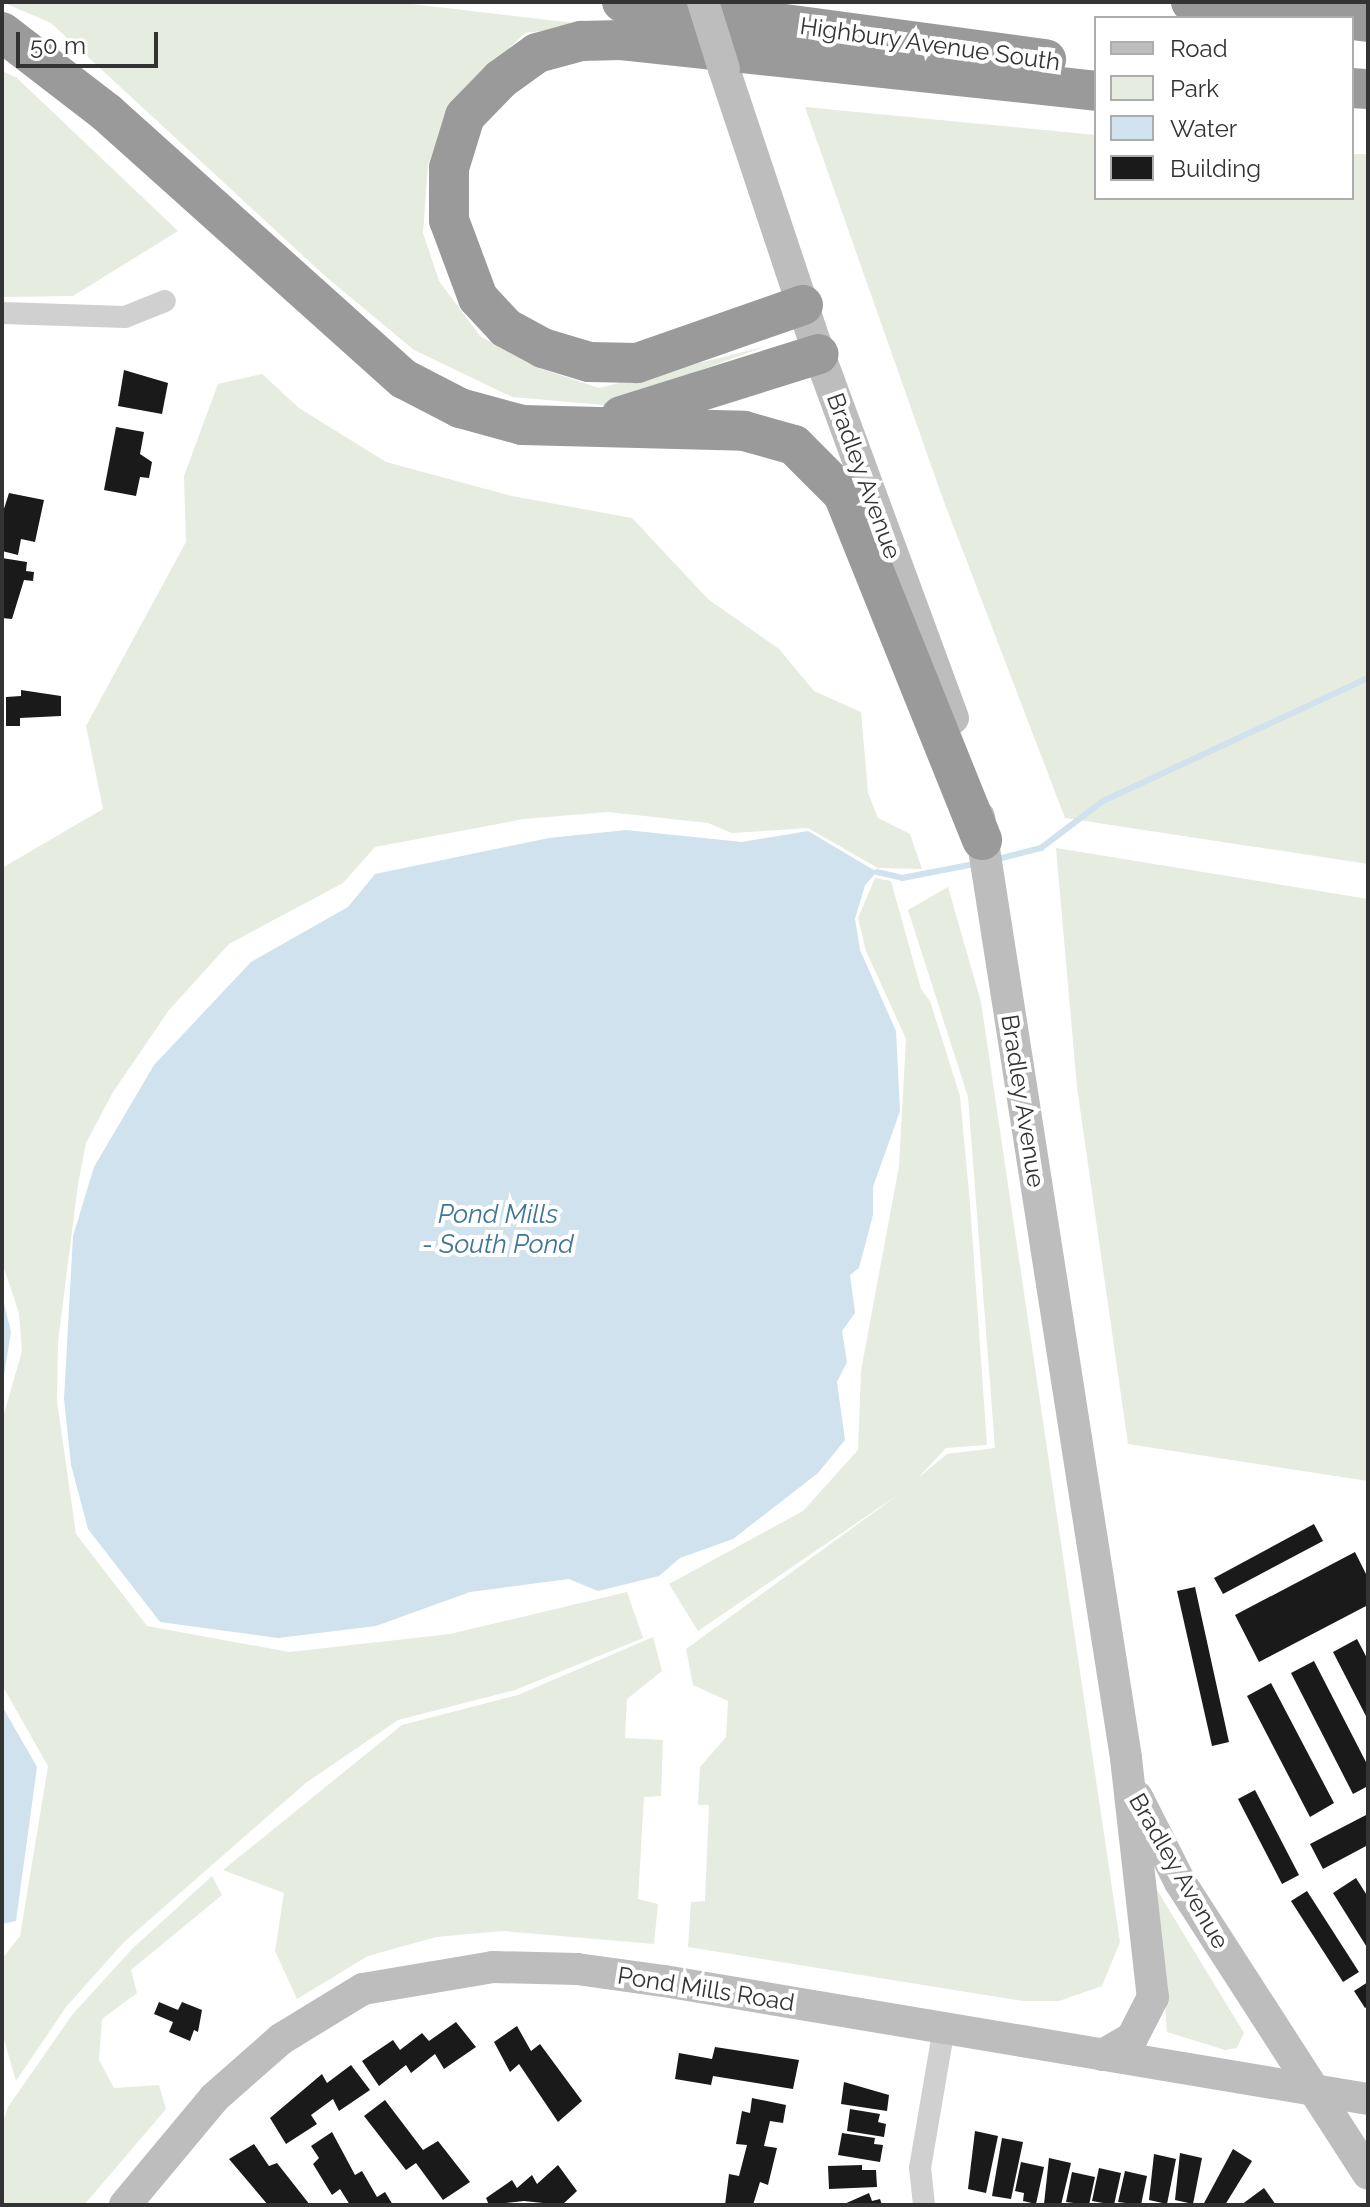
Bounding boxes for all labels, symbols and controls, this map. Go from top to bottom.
street label: Highbury Avenue South [797,11,1063,77]
scale bar [20,16,162,66]
legend [1094,16,1354,200]
text: 50 m [30,31,86,60]
text: Road [1170,34,1228,63]
text: Park [1170,74,1219,103]
text: Water [1170,114,1237,143]
text: Building [1170,154,1261,183]
street label: Bradley Avenue [820,388,908,564]
street label: Bradley Avenue [995,1012,1051,1190]
water label: Pond Mills - South Pond [422,1199,574,1260]
street label: Bradley Avenue [1123,1788,1235,1954]
street label: Pond Mills Road [616,1961,796,2017]

